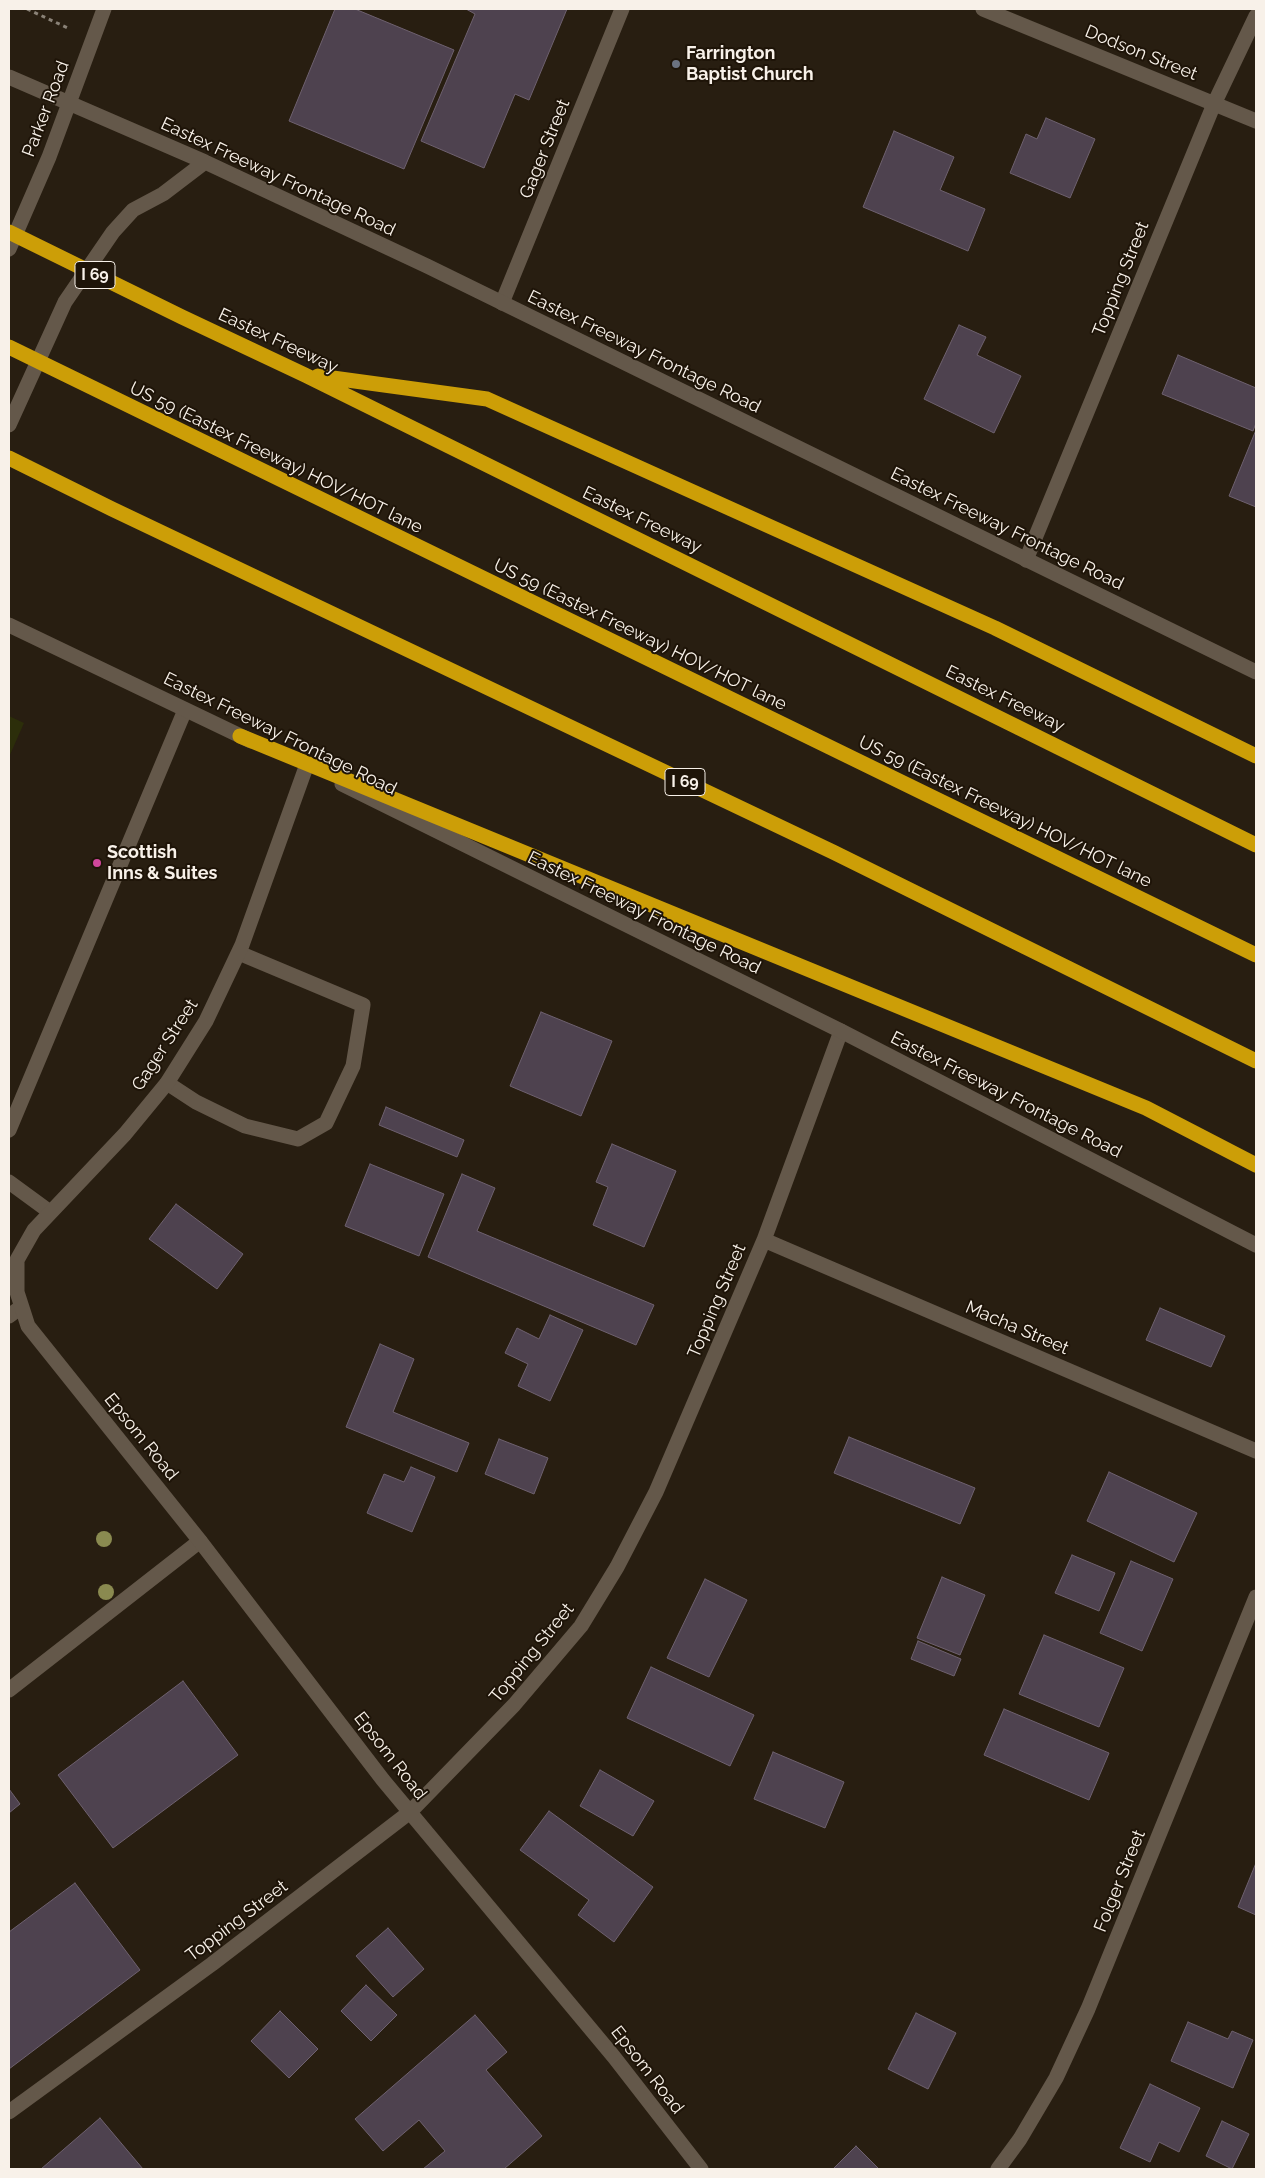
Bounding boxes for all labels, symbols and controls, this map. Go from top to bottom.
street label: Dodson Street [1082,21,1200,85]
place label: Farrington Baptist Church [686,43,814,86]
street label: Parker Road [18,58,74,160]
marker: Farrington Baptist Church [670,58,682,70]
street label: Gager Street [515,96,575,202]
street label: Eastex Freeway Frontage Road [157,113,399,241]
street label: Topping Street [1088,218,1154,340]
road number: I 69 [75,262,115,288]
street label: Eastex Freeway Frontage Road [524,286,764,418]
street label: Eastex Freeway [215,304,341,378]
street label: US 59 (Eastex Freeway) HOV/HOT lane [126,377,426,539]
street label: Eastex Freeway Frontage Road [887,463,1127,595]
street label: Eastex Freeway [579,482,705,558]
street label: US 59 (Eastex Freeway) HOV/HOT lane [490,554,790,716]
street label: Eastex Freeway [942,661,1068,737]
street label: Eastex Freeway Frontage Road [160,668,400,800]
street label: US 59 (Eastex Freeway) HOV/HOT lane [855,731,1155,893]
road number: I 69 [665,769,705,796]
place label: Scottish Inns & Suites [107,842,217,884]
street label: Eastex Freeway Frontage Road [524,847,764,979]
marker: Scottish Inns & Suites [91,857,103,869]
street label: Gager Street [127,995,203,1095]
street label: Eastex Freeway Frontage Road [887,1027,1125,1163]
street label: Topping Street [683,1241,751,1361]
street label: Macha Street [962,1297,1072,1359]
street label: Epsom Road [99,1389,183,1485]
street label: Topping Street [485,1599,579,1707]
street label: Epsom Road [349,1708,431,1804]
street label: Folger Street [1090,1827,1150,1935]
street label: Topping Street [182,1876,292,1966]
street label: Epsom Road [606,2022,688,2118]

